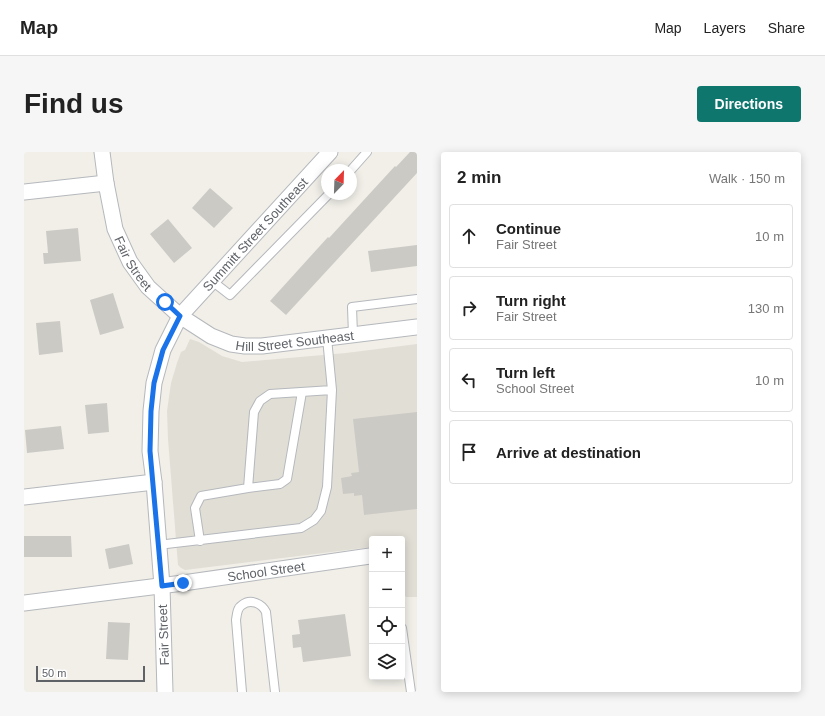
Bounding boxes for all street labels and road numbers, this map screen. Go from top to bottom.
street label: Summitt Street Southeast [200,174,311,294]
street label: Fair Street [111,234,155,295]
street label: Hill Street Southeast [235,328,355,354]
street label: School Street [226,558,306,585]
street label: Fair Street [155,604,172,666]

